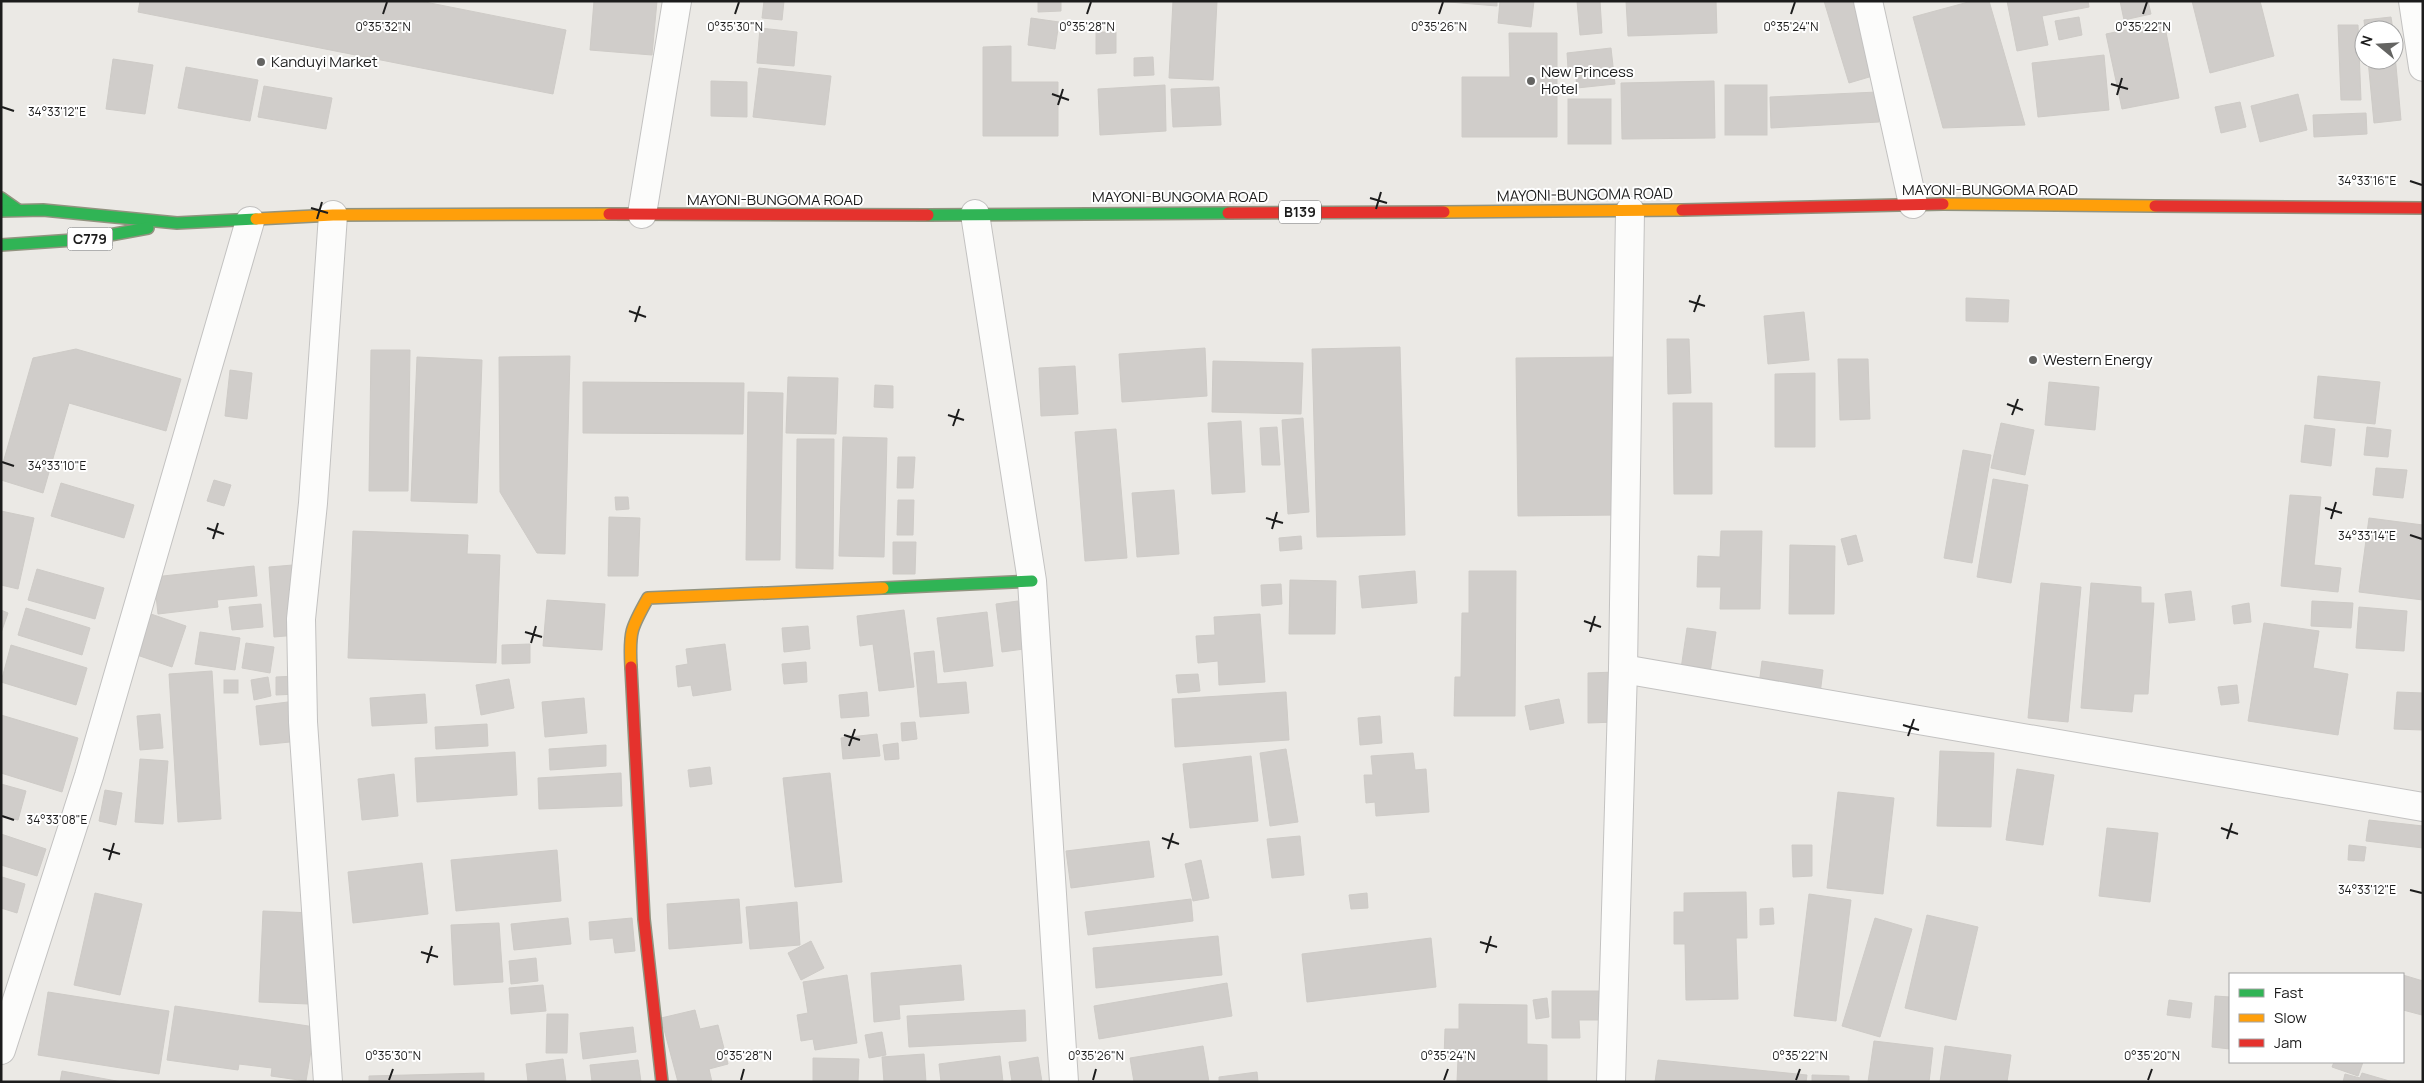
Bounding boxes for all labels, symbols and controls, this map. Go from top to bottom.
text: 0°35'32"N [355,18,411,35]
text: 0°35'30"N [707,18,763,35]
text: 0°35'28"N [1059,18,1115,35]
text: 0°35'26"N [1411,18,1467,35]
text: 0°35'24"N [1763,18,1819,35]
text: 0°35'22"N [2115,18,2171,35]
north arrow [2354,20,2404,70]
text: N [2356,33,2377,49]
place label: Kanduyi Market [271,51,378,72]
marker: Kanduyi Market [255,56,267,68]
place label: New Princess Hotel [1541,61,1634,99]
marker: New Princess Hotel [1525,75,1537,87]
text: 34°33'12"E [28,103,86,120]
text: 34°33'16"E [2338,172,2396,189]
street label: MAYONI-BUNGOMA ROAD [1902,179,2078,200]
street label: MAYONI-BUNGOMA ROAD [1497,182,1673,207]
street label: MAYONI-BUNGOMA ROAD [1092,186,1268,207]
street label: MAYONI-BUNGOMA ROAD [687,189,863,210]
road number: B139 [1279,200,1321,223]
road number: C779 [68,228,112,250]
place label: Western Energy [2043,349,2153,370]
marker: Western Energy [2027,354,2039,366]
text: 34°33'10"E [28,457,86,474]
text: 34°33'14"E [2338,527,2396,544]
text: 34°33'08"E [27,811,88,828]
text: 34°33'12"E [2338,881,2396,898]
legend [2229,973,2404,1063]
text: Fast [2274,982,2303,1003]
text: Slow [2274,1007,2307,1028]
text: Jam [2274,1032,2302,1053]
text: 0°35'30"N [365,1047,421,1064]
text: 0°35'28"N [716,1047,772,1064]
text: 0°35'26"N [1068,1047,1124,1064]
text: 0°35'24"N [1420,1047,1476,1064]
text: 0°35'22"N [1772,1047,1828,1064]
text: 0°35'20"N [2124,1047,2180,1064]

